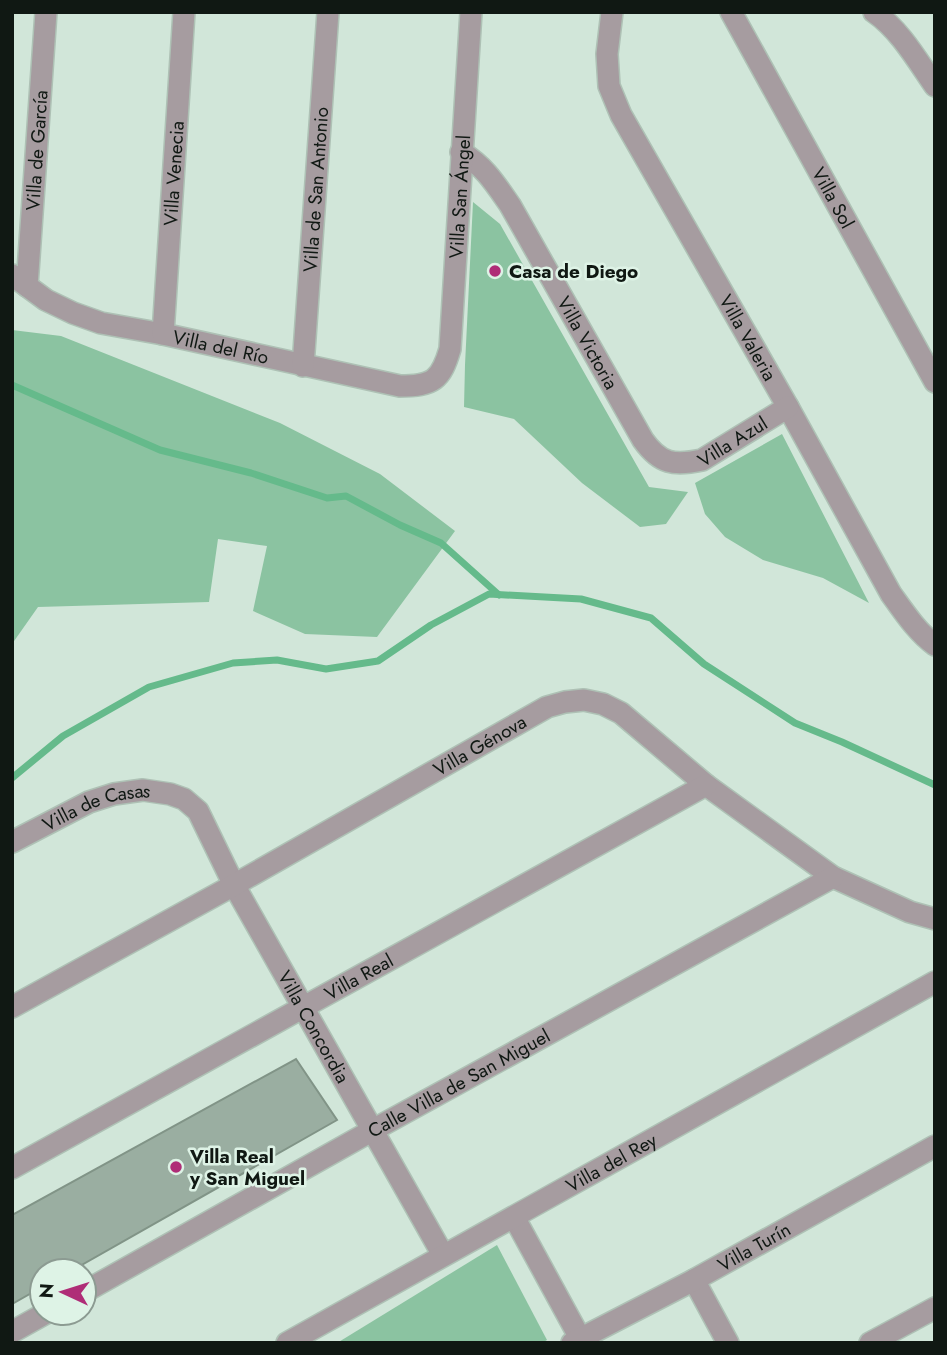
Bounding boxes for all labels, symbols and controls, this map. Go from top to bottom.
street label: Villa de García [19,89,55,212]
street label: Villa de San Antonio [297,106,335,273]
street label: Villa Venecia [157,120,191,227]
street label: Villa San Ángel [443,134,477,259]
street label: Villa Sol [805,162,861,233]
place label: Casa de Diego [509,258,638,285]
marker: Casa de Diego [487,263,503,279]
street label: Villa Valeria [712,289,783,386]
street label: Villa Victoria [550,291,625,394]
street label: Villa del Río [170,323,271,371]
street label: Villa Azul [692,410,773,474]
street label: Villa Génova [428,708,532,783]
street label: Villa de Casas [38,777,153,838]
street label: Villa Real [320,947,398,1007]
street label: Villa Concordia [271,966,356,1088]
street label: Calle Villa de San Miguel [363,1022,555,1144]
street label: Villa del Rey [561,1126,662,1199]
place label: Villa Real y San Miguel [189,1143,305,1192]
marker: Villa Real y San Miguel [168,1159,184,1175]
street label: Villa Turín [713,1216,796,1278]
north arrow [28,1257,98,1327]
text: N [33,1282,61,1299]

